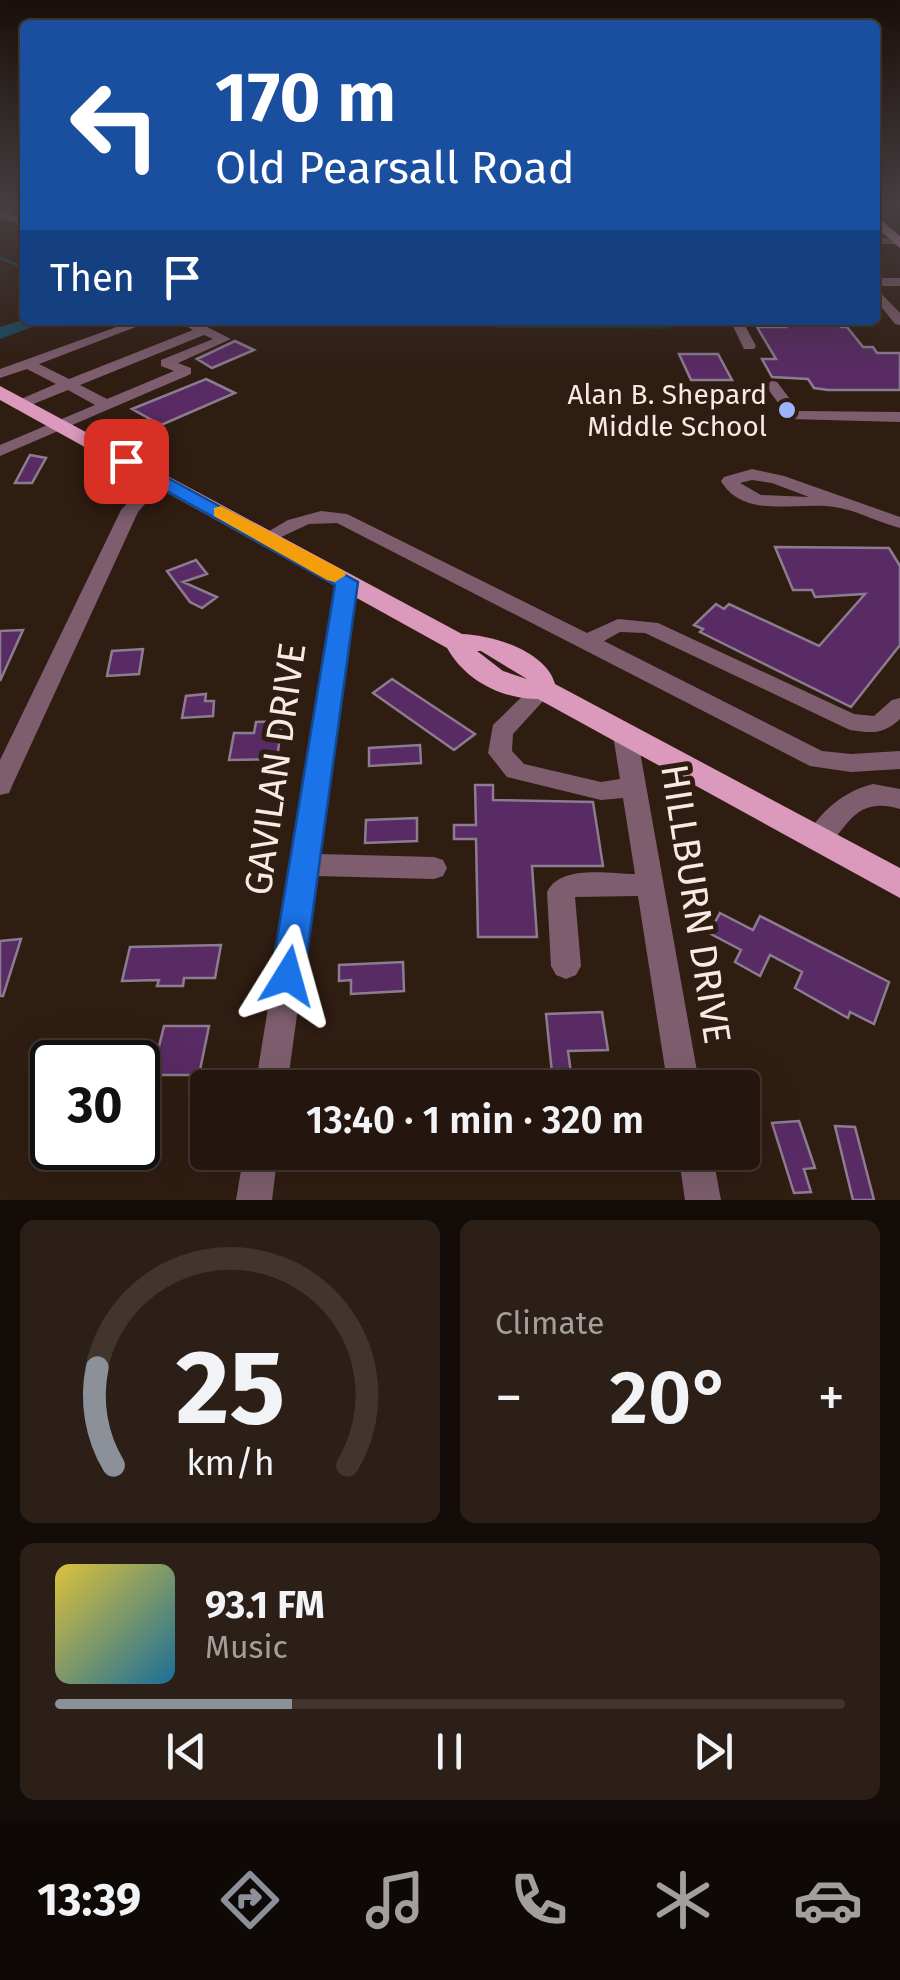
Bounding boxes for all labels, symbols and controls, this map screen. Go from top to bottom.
text: 170 m [215,56,396,140]
icon: left [50,60,180,190]
text: Old Pearsall Road [215,141,575,195]
icon: arrive [155,250,210,305]
text: Then [50,255,135,301]
place label: Alan B. Shepard Middle School [567,378,767,443]
marker: Alan B. Shepard Middle School [776,399,798,421]
pin [84,419,169,504]
icon: arrive [99,434,154,489]
street label: GAVILAN DRIVE [235,640,315,898]
street label: HILLBURN DRIVE [651,761,741,1047]
position arrow [236,924,340,1028]
speed limit sign: 30 [30,1040,160,1170]
text: 13:40 · 1 min · 320 m [306,1097,644,1143]
text: Climate [495,1304,604,1342]
text: 25 [175,1326,285,1451]
text: 20° [610,1353,730,1443]
text: − [495,1365,523,1431]
text: + [818,1365,845,1431]
text: km/h [186,1442,274,1484]
text: 93.1 FM [205,1582,325,1628]
text: Music [205,1628,288,1666]
icon: previous [159,1724,214,1779]
icon: pause [422,1724,477,1779]
icon: next [686,1724,741,1779]
icon: directions [215,1865,285,1935]
icon: music [360,1865,430,1935]
icon: phone [504,1865,574,1935]
icon: climate [648,1865,718,1935]
icon: car [793,1865,863,1935]
text: 13:39 [37,1873,141,1927]

